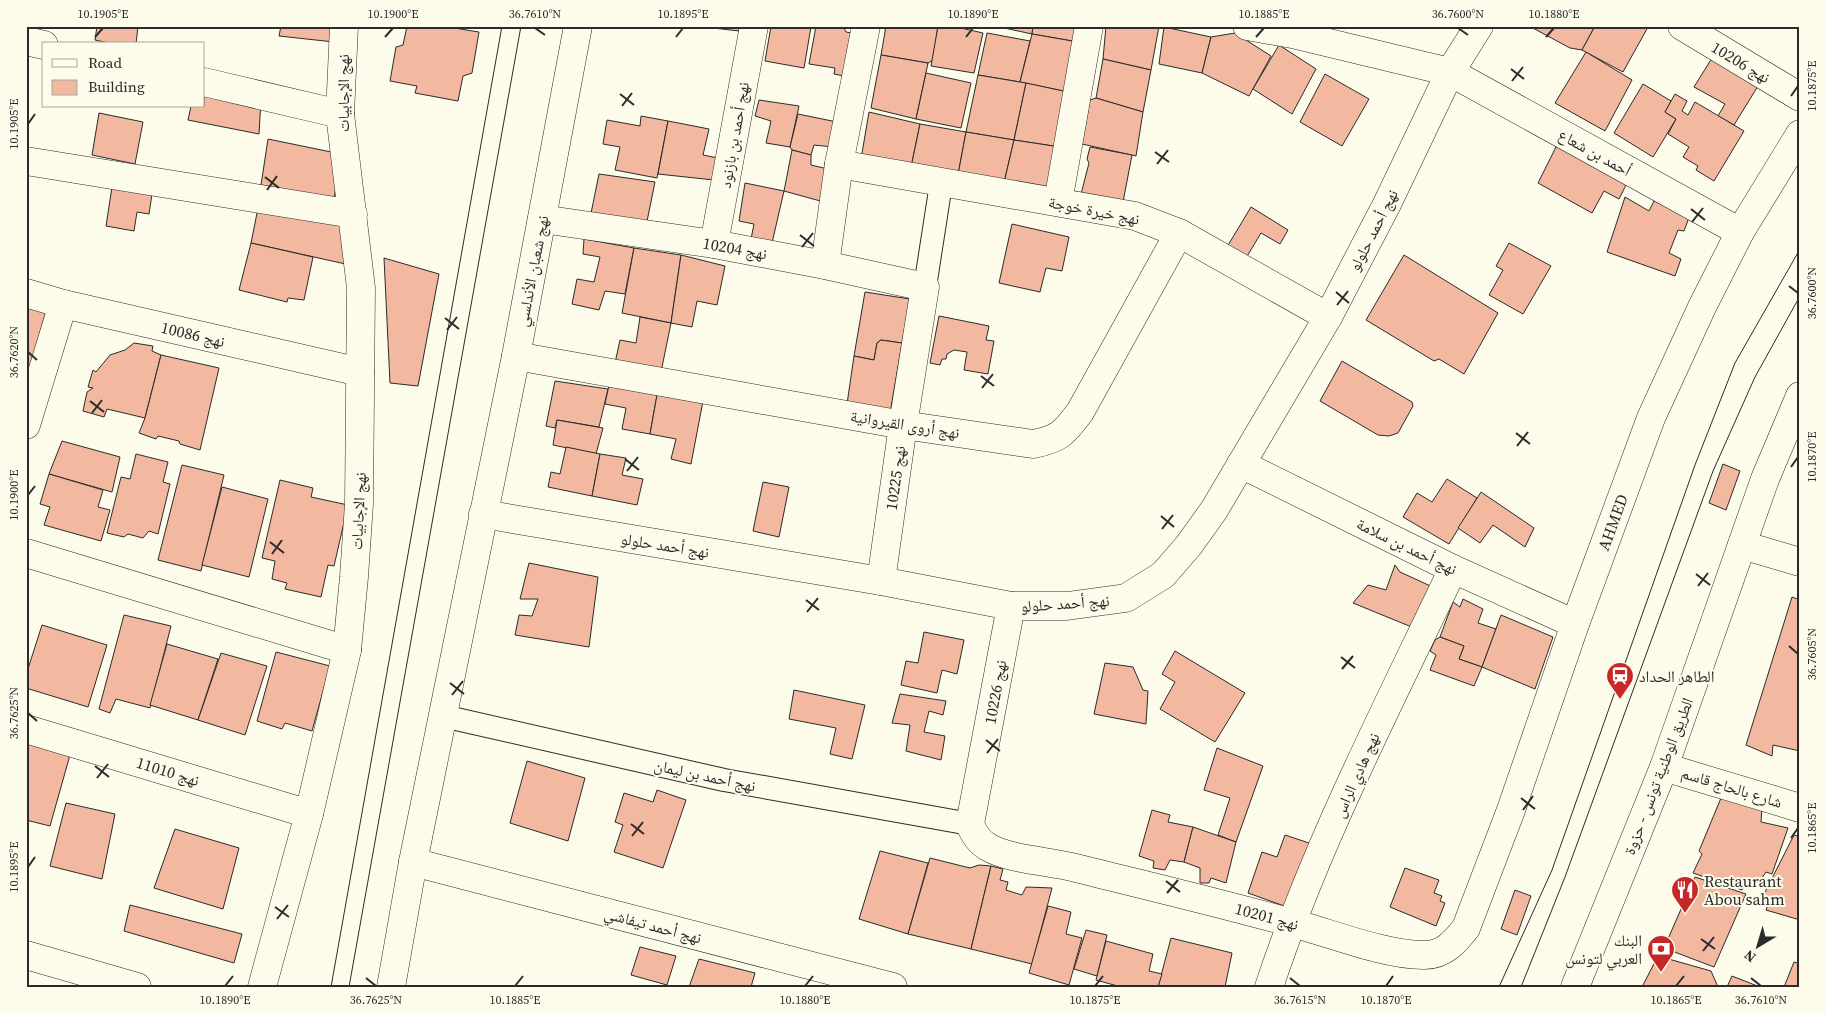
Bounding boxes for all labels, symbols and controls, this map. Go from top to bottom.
text: 10.1905°E [78,6,128,22]
text: 10.1900°E [368,6,418,22]
text: 36.7610°N [509,6,561,22]
text: 10.1895°E [658,6,708,22]
text: 10.1890°E [948,6,998,22]
text: 10.1885°E [1239,6,1289,22]
text: 36.7600°N [1432,6,1484,22]
text: 10.1880°E [1529,6,1579,22]
street label: نهج 10206 [1708,36,1774,88]
legend [42,42,205,108]
text: Road [88,52,122,73]
street label: نهج الإجابيات [332,54,354,132]
text: 10.1875°E [1804,61,1820,111]
text: Building [88,76,145,97]
street label: نهج أحمد بن بازنود [714,80,754,190]
text: 10.1905°E [6,99,22,149]
street label: أحمد بن شعاع [1555,123,1635,181]
street label: نهج أحمد حلولو [1343,185,1403,275]
street label: نهج خيرة خوجة [1046,190,1142,230]
street label: نهج شعبان الأندلسي [510,213,556,329]
street label: نهج 10204 [701,232,769,264]
text: 36.7600°N [1804,267,1820,319]
street label: نهج 10086 [159,316,227,352]
text: 36.7620°N [6,326,22,378]
street label: نهج أروى القيروانية [849,405,961,443]
text: 10.1870°E [1804,432,1820,482]
street label: نهج 10225 [880,444,910,512]
text: 10.1900°E [6,470,22,520]
street label: نهج الإجابيات [345,472,371,550]
street label: AHMED [1592,491,1633,554]
street label: نهج أحمد بن سلامة [1353,512,1461,580]
street label: نهج أحمد حلولو [619,527,711,563]
street label: نهج أحمد حلولو [1020,589,1110,617]
text: 36.7605°N [1804,628,1820,680]
street label: نهج 10226 [979,658,1011,726]
station icon: الطاهر الحداد [1605,661,1635,700]
place label: الطاهر الحداد [1639,665,1715,687]
text: 36.7625°N [6,687,22,739]
street label: الطريق الوطنية تونس - حزوة [1618,694,1698,858]
street label: نهج هادي الراس [1327,729,1386,822]
street label: نهج 11010 [134,751,202,791]
street label: نهج أحمد بن ليمان [652,753,758,797]
street label: شارع بالحاج قاسم [1679,761,1785,813]
text: 10.1865°E [1804,803,1820,853]
text: 10.1895°E [6,842,22,892]
place label: Restaurant Abou sahm [1704,870,1785,910]
restaurant icon: Restaurant Abou sahm [1670,875,1700,914]
street label: نهج 10201 [1233,897,1301,935]
street label: نهج أحمد تيفاشي [601,901,704,951]
north arrow [1734,920,1784,970]
place label: البنك العربي لتونس [1565,929,1642,971]
bank icon: البنك العربي لتونس [1646,934,1676,973]
text: N [1740,945,1760,967]
text: 10.1890°E [200,992,250,1008]
text: 36.7625°N [350,992,402,1008]
text: 10.1885°E [490,992,540,1008]
text: 10.1880°E [780,992,830,1008]
text: 10.1875°E [1070,992,1120,1008]
text: 36.7615°N [1274,992,1326,1008]
text: 10.1870°E [1361,992,1411,1008]
text: 10.1865°E [1651,992,1701,1008]
text: 36.7610°N [1735,992,1787,1008]

